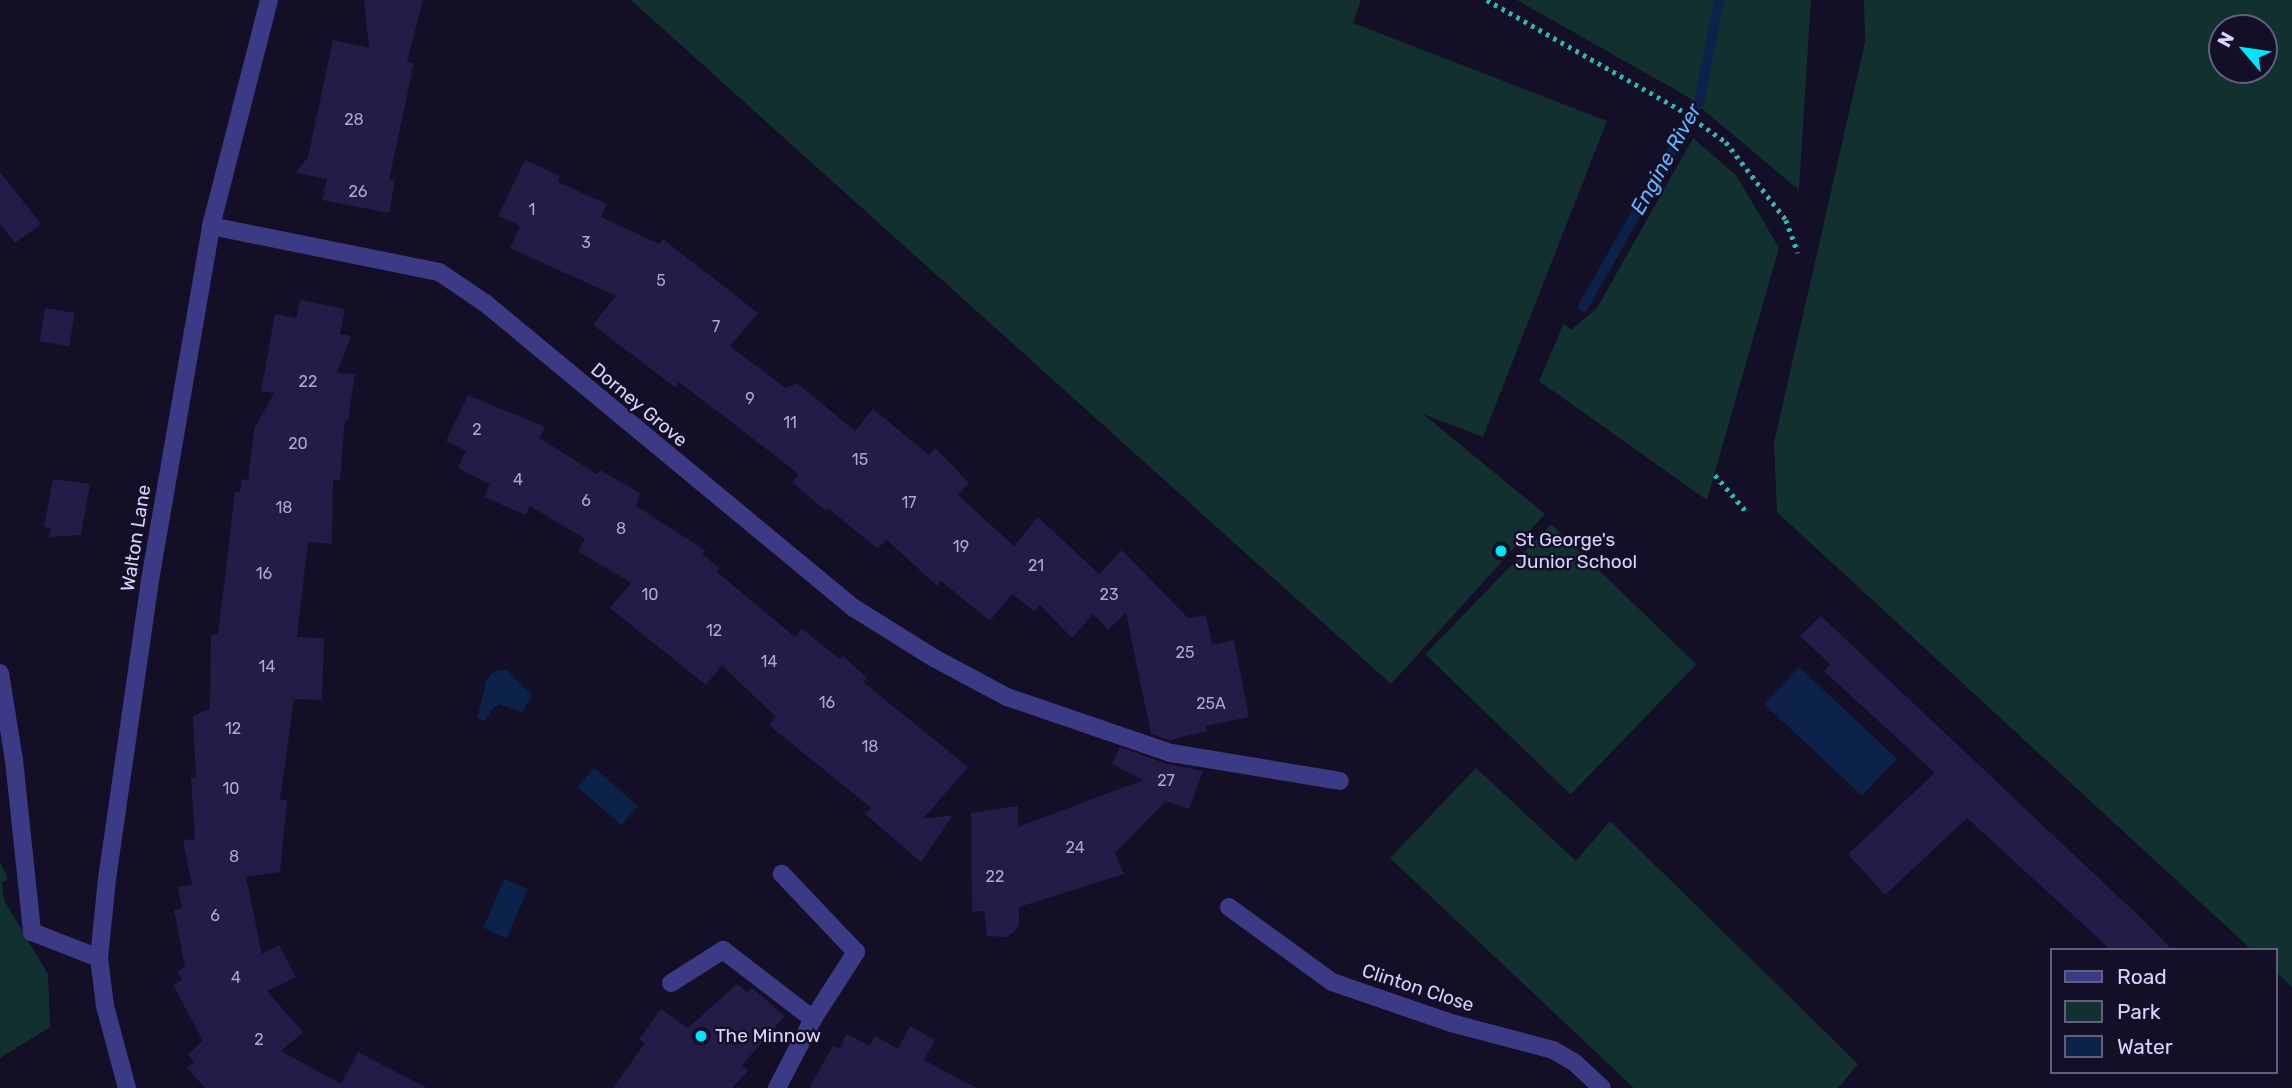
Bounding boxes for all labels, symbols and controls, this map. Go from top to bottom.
north arrow [2208,14,2278,84]
text: N [2213,28,2239,51]
water label: Engine River [1625,99,1707,219]
house number: 28 [344,110,364,130]
house number: 26 [348,182,368,202]
house number: 1 [529,200,535,220]
house number: 3 [581,233,591,253]
house number: 5 [656,271,666,291]
house number: 7 [712,317,720,337]
street label: Dorney Grove [586,358,692,452]
house number: 22 [299,372,317,392]
house number: 9 [745,389,755,409]
house number: 11 [783,413,797,433]
house number: 2 [472,420,482,440]
house number: 20 [288,434,308,454]
house number: 15 [852,450,868,470]
house number: 4 [513,470,523,490]
street label: Walton Lane [116,483,156,593]
house number: 6 [581,491,591,511]
house number: 17 [901,493,917,513]
house number: 18 [275,498,293,518]
house number: 8 [616,519,626,539]
place label: St George's Junior School [1515,529,1638,573]
house number: 19 [953,537,969,557]
marker: St George's Junior School [1493,543,1509,559]
house number: 21 [1028,556,1044,576]
house number: 16 [256,564,272,584]
house number: 10 [641,585,659,605]
house number: 23 [1099,585,1119,605]
house number: 12 [706,621,722,641]
house number: 25 [1176,643,1194,663]
house number: 14 [761,652,777,672]
house number: 14 [259,657,275,677]
house number: 16 [819,693,835,713]
house number: 25A [1196,694,1226,714]
house number: 12 [225,719,241,739]
house number: 18 [861,737,879,757]
house number: 27 [1157,771,1175,791]
house number: 10 [222,779,240,799]
house number: 24 [1065,838,1085,858]
house number: 8 [229,847,239,867]
house number: 22 [986,867,1004,887]
house number: 6 [210,906,220,926]
legend [2050,948,2278,1074]
street label: Clinton Close [1359,959,1477,1017]
text: Road [2117,964,2167,989]
house number: 4 [231,968,241,988]
text: Park [2117,999,2161,1024]
place label: The Minnow [715,1025,821,1047]
marker: The Minnow [693,1028,709,1044]
house number: 2 [254,1030,264,1050]
text: Water [2117,1034,2173,1059]

